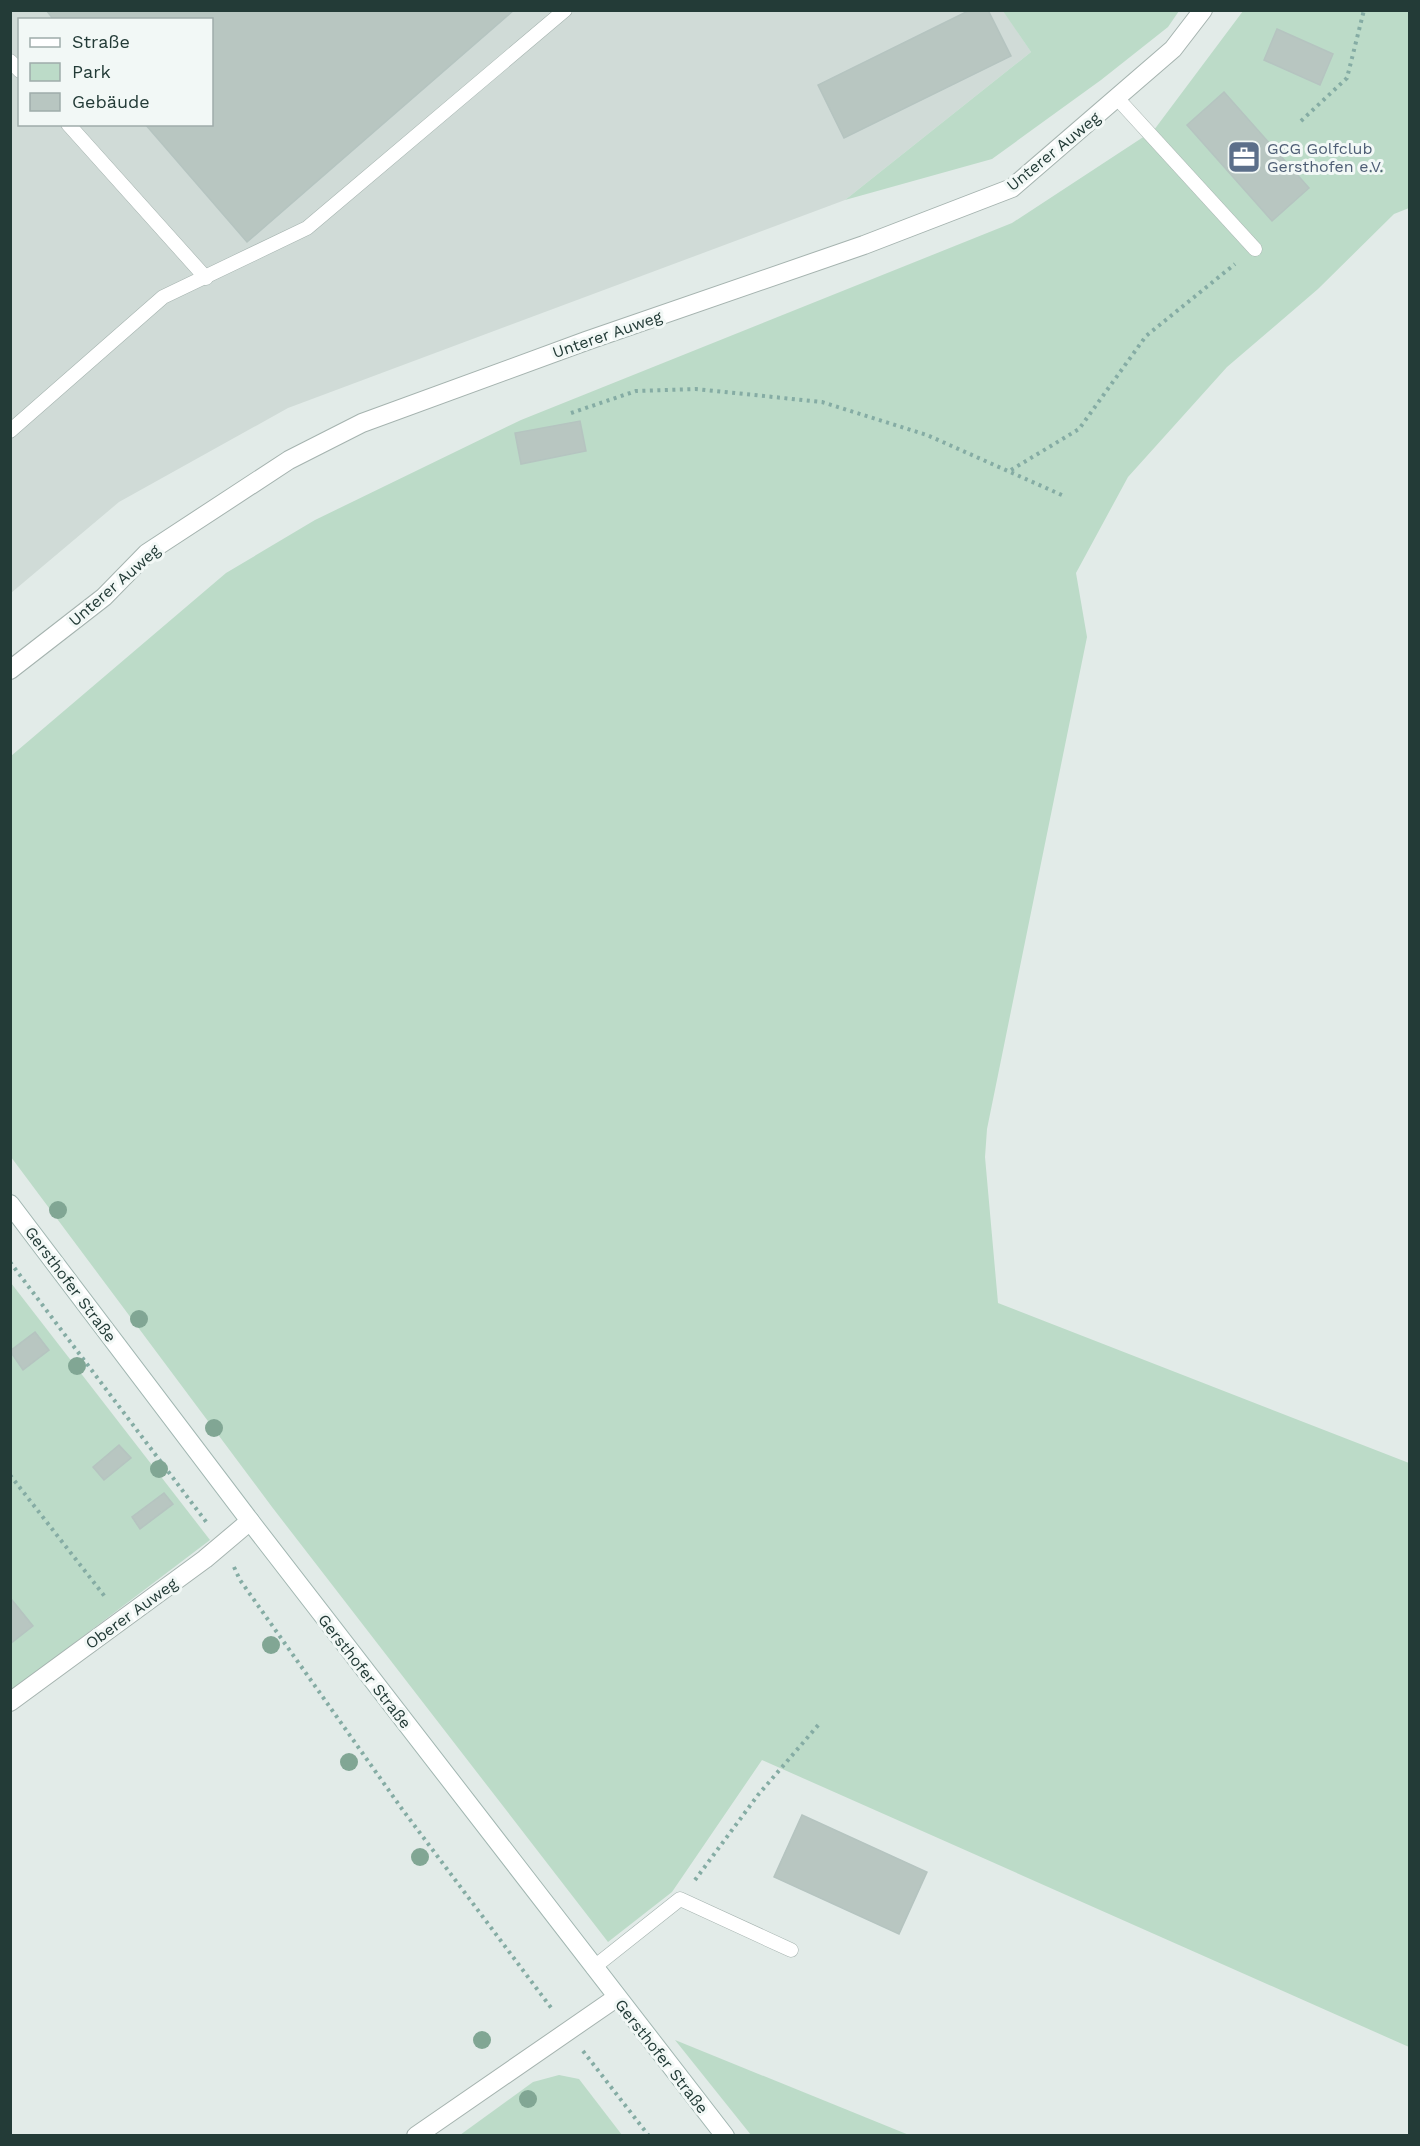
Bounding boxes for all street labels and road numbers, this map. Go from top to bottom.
street label: Unterer Auweg [1003,108,1104,195]
street label: Unterer Auweg [550,307,665,362]
street label: Unterer Auweg [65,540,164,630]
street label: Gersthofer Straße [21,1223,120,1346]
street label: Oberer Auweg [82,1573,181,1653]
street label: Gersthofer Straße [314,1610,415,1732]
street label: Gersthofer Straße [611,1995,712,2117]

